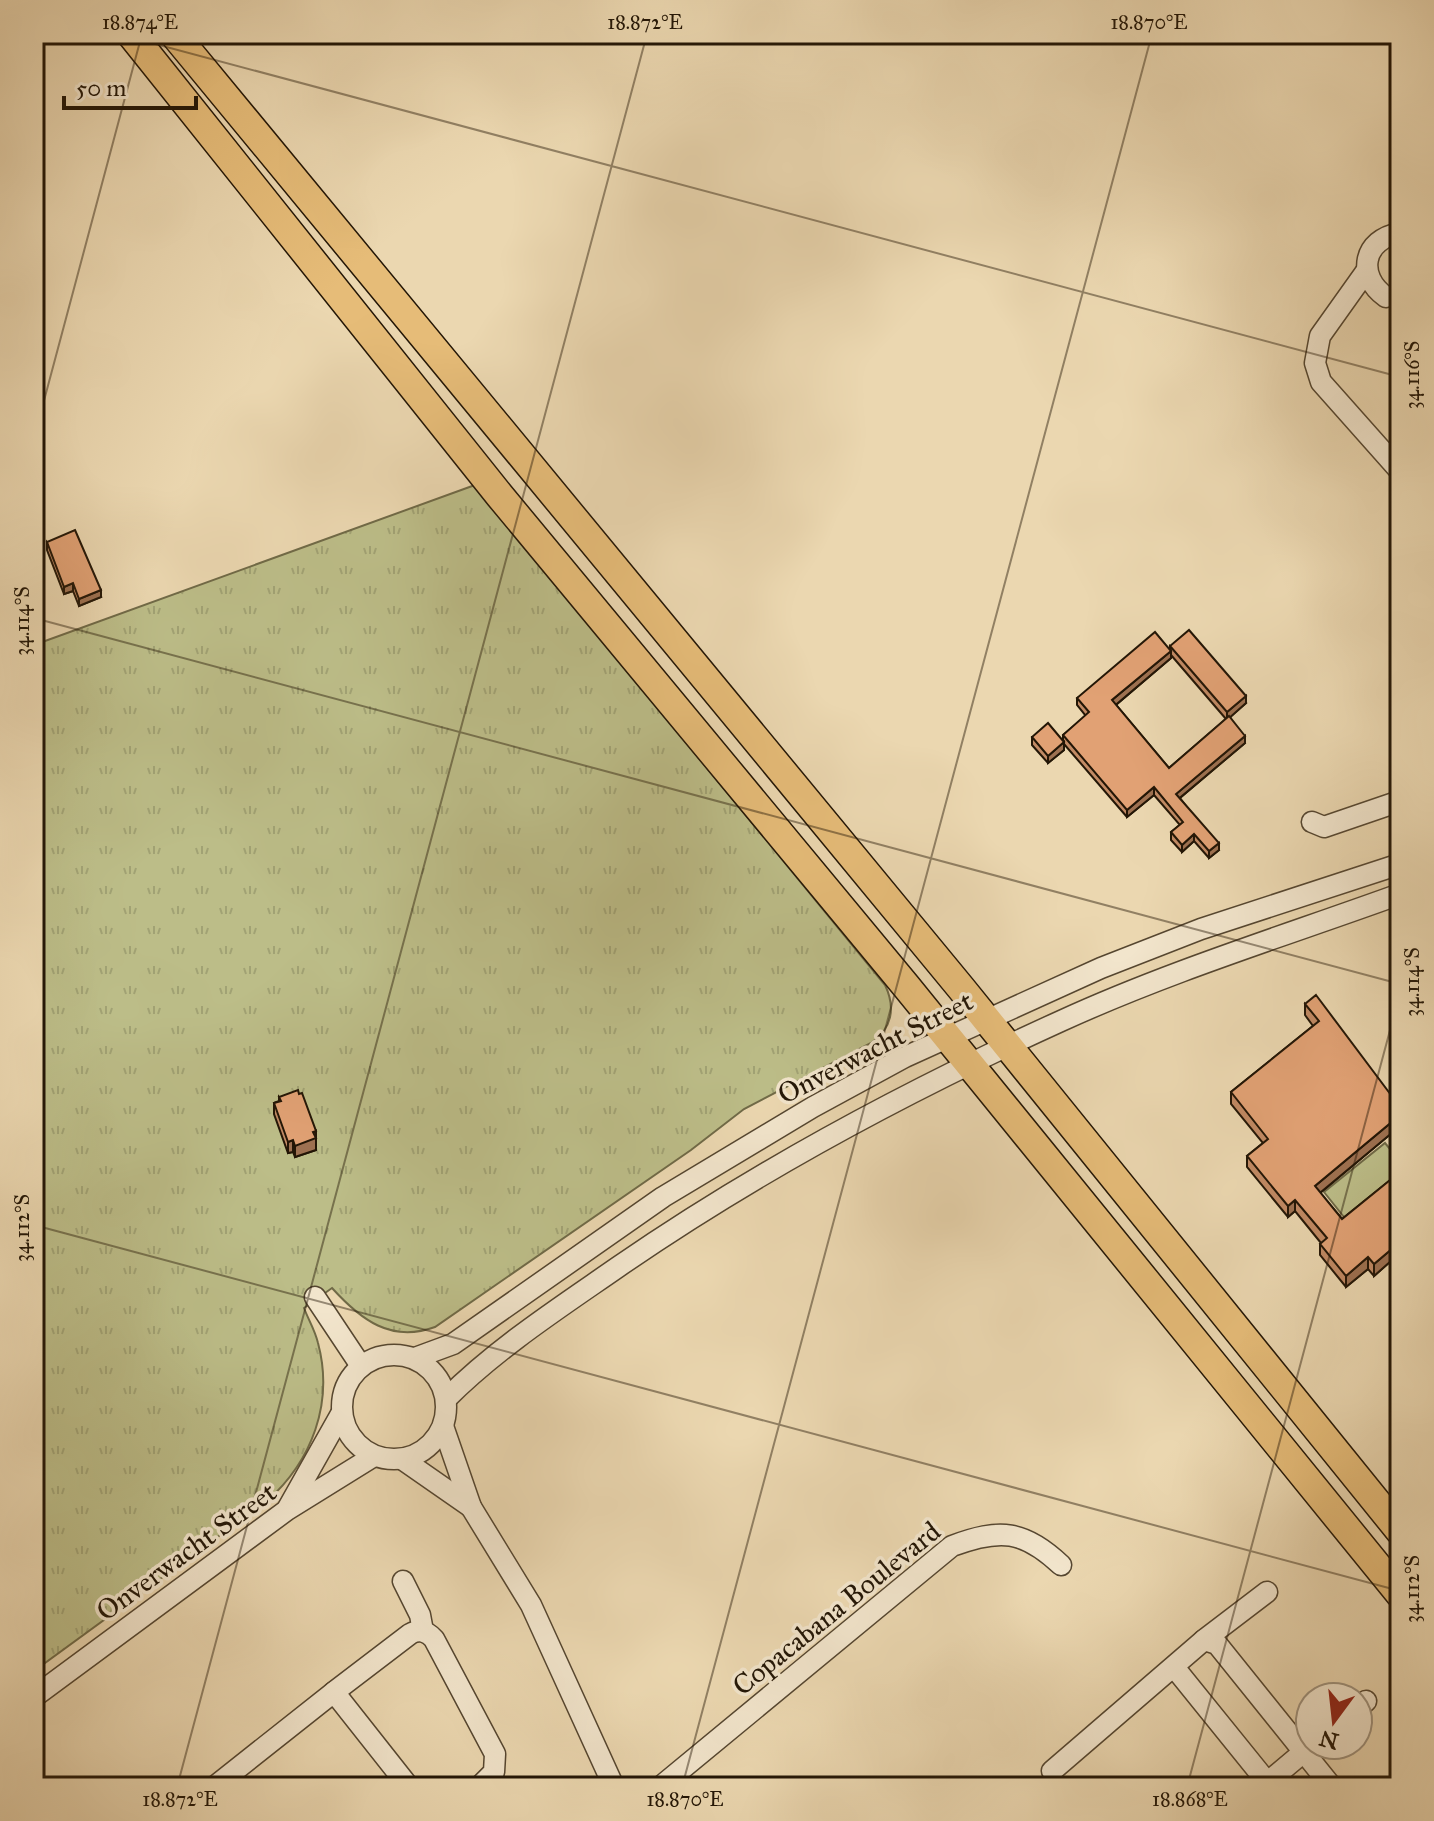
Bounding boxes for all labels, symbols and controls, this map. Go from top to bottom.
text: 18.874°E [102,10,178,34]
text: 18.872°E [607,10,683,34]
text: 18.870°E [1110,10,1188,34]
scale bar [64,60,196,110]
text: 50 m [76,73,126,103]
text: 34.116°S [1400,341,1424,409]
text: 34.114°S [10,586,34,656]
text: 34.114°S [1400,947,1424,1017]
street label: Onverwacht Street [772,983,979,1112]
text: 34.112°S [10,1194,34,1262]
street label: Onverwacht Street [89,1474,283,1629]
street label: Copacabana Boulevard [725,1514,947,1703]
text: 34.112°S [1400,1555,1424,1623]
north arrow [1294,1681,1374,1761]
text: N [1316,1724,1341,1755]
text: 18.872°E [142,1787,218,1811]
text: 18.870°E [646,1787,724,1811]
text: 18.868°E [1152,1787,1228,1811]

